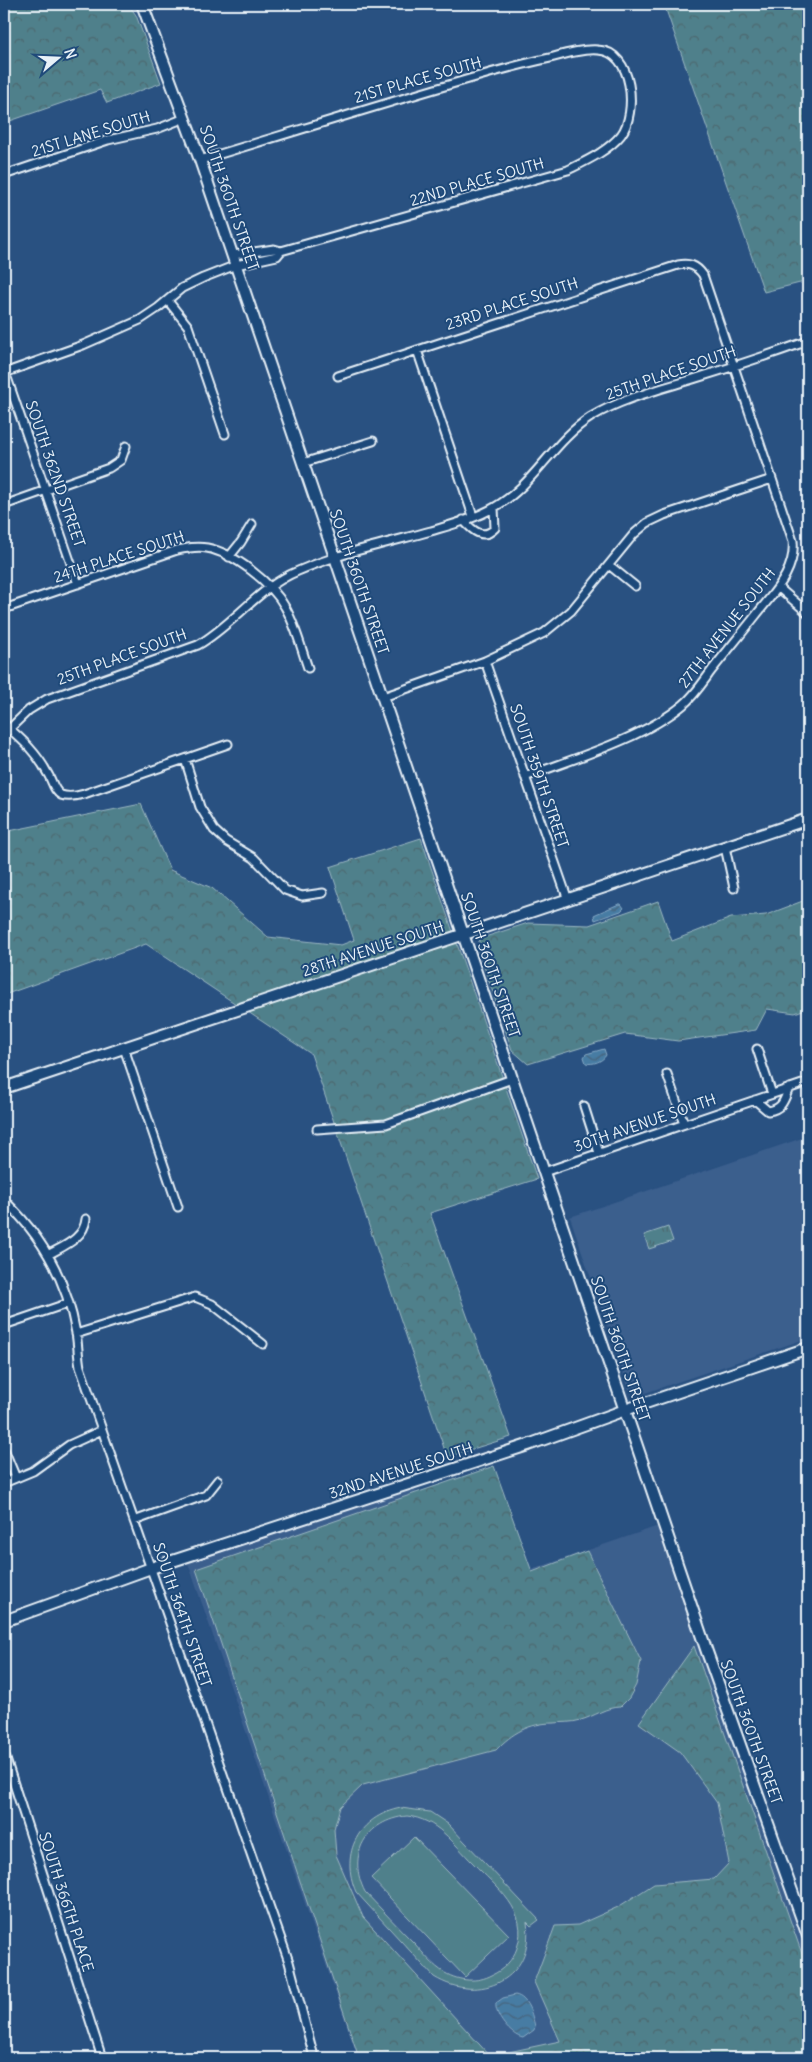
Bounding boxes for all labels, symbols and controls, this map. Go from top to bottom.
north arrow [32,32,82,82]
text: N [60,46,80,61]
street label: 21ST PLACE SOUTH [352,52,484,107]
street label: 21ST LANE SOUTH [29,106,153,161]
street label: SOUTH 360TH STREET [196,123,263,273]
street label: 22ND PLACE SOUTH [408,153,546,210]
street label: 23RD PLACE SOUTH [443,273,581,334]
street label: 25TH PLACE SOUTH [603,341,739,404]
street label: SOUTH 362ND STREET [22,398,89,550]
street label: SOUTH 360TH STREET [326,507,393,657]
street label: 24TH PLACE SOUTH [51,526,187,587]
street label: 27TH AVENUE SOUTH [674,564,779,691]
street label: 25TH PLACE SOUTH [54,624,190,689]
street label: SOUTH 359TH STREET [506,701,573,851]
street label: SOUTH 360TH STREET [457,890,524,1040]
street label: 28TH AVENUE SOUTH [300,917,446,980]
street label: 30TH AVENUE SOUTH [571,1089,719,1156]
street label: SOUTH 360TH STREET [587,1274,654,1424]
street label: 32ND AVENUE SOUTH [326,1438,476,1503]
street label: SOUTH 364TH STREET [149,1540,216,1690]
street label: SOUTH 360TH STREET [716,1657,787,1807]
street label: SOUTH 366TH PLACE [35,1830,98,1974]

